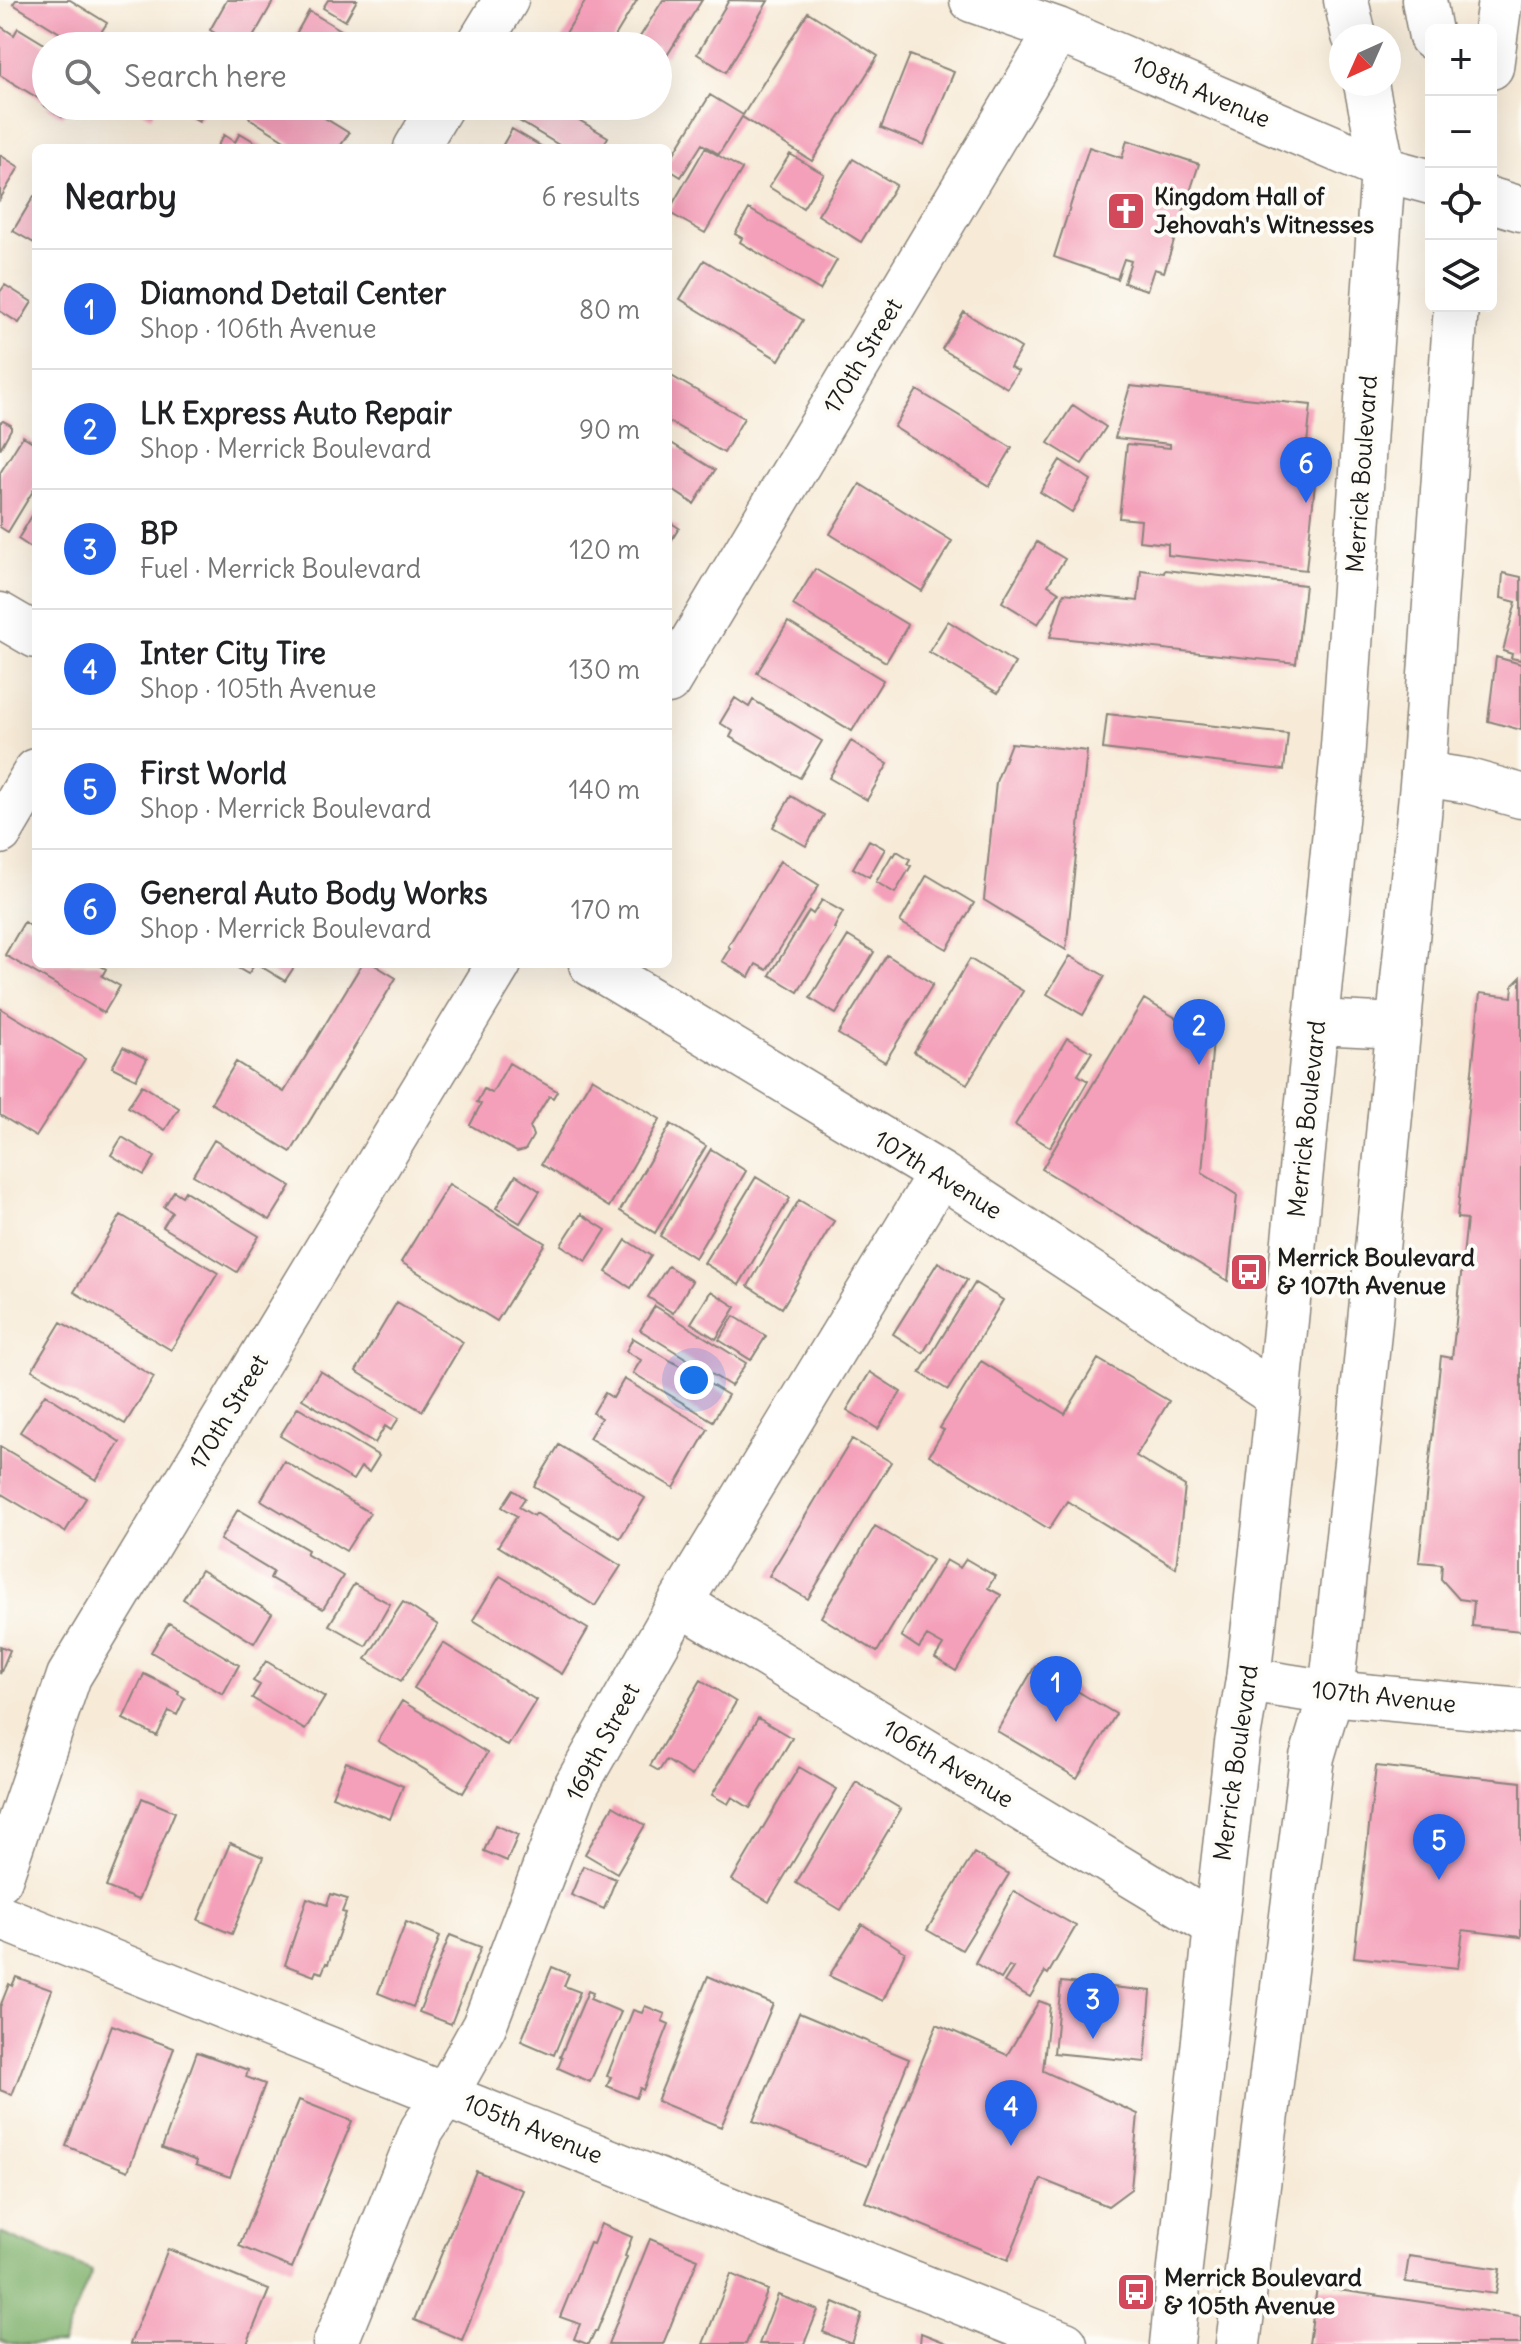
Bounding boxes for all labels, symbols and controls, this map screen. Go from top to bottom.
north arrow [1329,24,1401,96]
map controls [1425,24,1497,312]
button: + [1425,24,1497,96]
search box [32,32,672,120]
street label: 108th Avenue [1128,49,1275,134]
icon: search [60,54,104,98]
text: Search here [124,57,287,95]
button: − [1425,96,1497,168]
button: locate [1425,168,1497,240]
text: Nearby [64,175,177,218]
text: 6 results [542,180,640,213]
place label: Kingdom Hall of Jehovah's Witnesses [1154,181,1374,239]
church icon: Kingdom Hall of Jehovah's Witnesses [1105,190,1147,232]
button: layers [1425,240,1497,312]
text: Diamond Detail Center [140,274,446,312]
text: 1 [85,293,95,326]
text: 80 m [579,293,640,326]
street label: 170th Street [816,293,908,418]
text: Shop · 106th Avenue [140,312,377,345]
street label: Merrick Boulevard [1339,374,1383,574]
text: LK Express Auto Repair [140,394,452,432]
text: 2 [83,413,97,446]
text: 90 m [579,413,640,446]
text: Shop · Merrick Boulevard [140,432,431,465]
pin: 6 [1280,437,1332,503]
text: BP [140,514,178,552]
text: 3 [83,533,97,566]
text: 120 m [569,533,640,566]
text: Fuel · Merrick Boulevard [140,552,421,585]
text: Inter City Tire [140,634,326,672]
text: 4 [82,653,98,686]
text: 130 m [569,653,640,686]
text: Shop · 105th Avenue [140,672,377,705]
text: First World [140,754,287,792]
text: 5 [83,773,97,806]
text: 140 m [569,773,640,806]
text: Shop · Merrick Boulevard [140,792,431,825]
text: General Auto Body Works [140,874,488,912]
text: 6 [82,893,98,926]
text: 170 m [571,893,640,926]
text: Shop · Merrick Boulevard [140,912,431,945]
pin: 2 [1173,999,1225,1065]
street label: Merrick Boulevard [1281,1019,1331,1219]
street label: 107th Avenue [869,1123,1008,1225]
place label: Merrick Boulevard & 107th Avenue [1277,1242,1475,1300]
bus stop icon: Merrick Boulevard & 107th Avenue [1228,1251,1270,1293]
street label: 170th Street [182,1349,274,1474]
your location [674,1360,714,1400]
pin: 1 [1030,1656,1082,1722]
street label: Merrick Boulevard [1206,1663,1264,1863]
street label: 107th Avenue [1311,1674,1458,1718]
street label: 169th Street [559,1678,646,1805]
street label: 106th Avenue [878,1712,1019,1814]
pin: 5 [1413,1814,1465,1880]
pin: 3 [1067,1973,1119,2039]
pin: 4 [985,2080,1037,2146]
street label: 105th Avenue [460,2087,607,2170]
place label: Merrick Boulevard & 105th Avenue [1164,2262,1362,2320]
bus stop icon: Merrick Boulevard & 105th Avenue [1115,2271,1157,2313]

